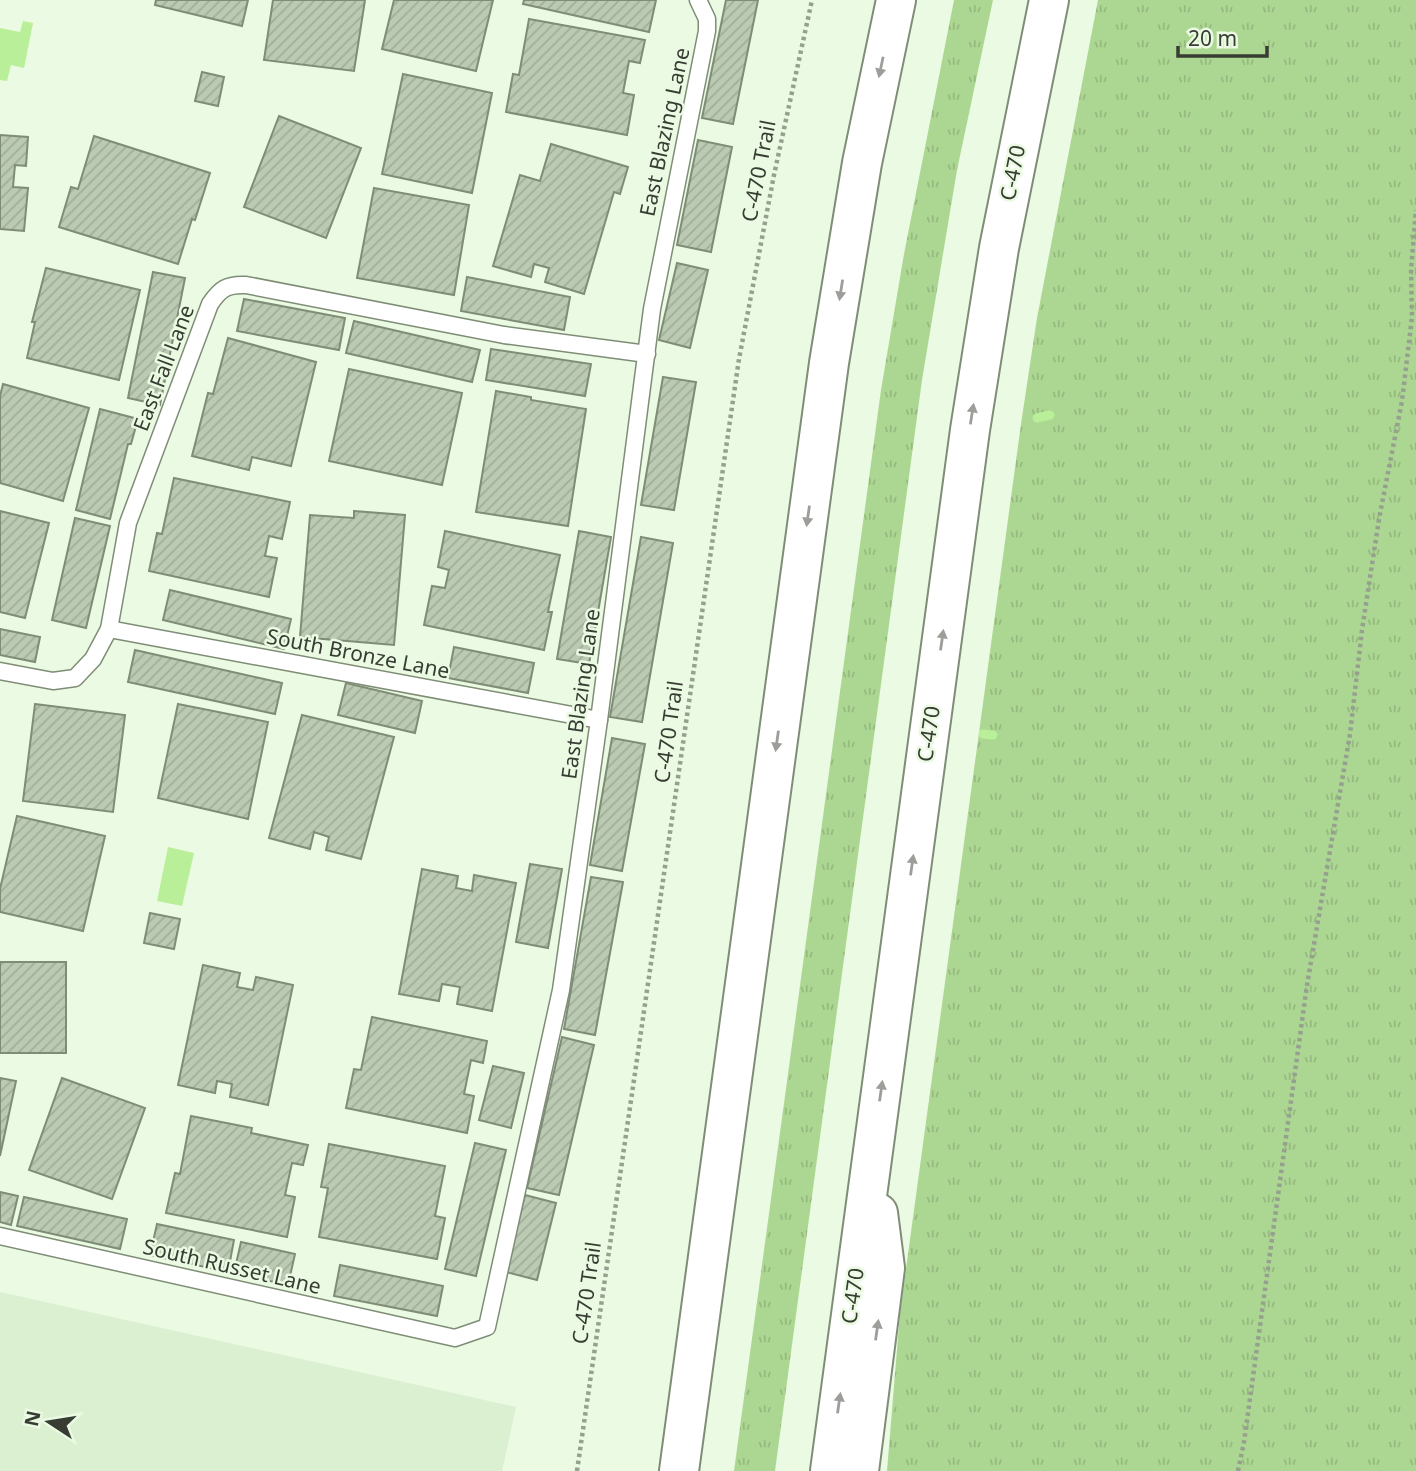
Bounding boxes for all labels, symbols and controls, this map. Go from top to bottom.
scale bar [1178,14,1267,58]
text: 20 m [1188,24,1237,52]
street label: East Blazing Lane [632,45,696,219]
one-way arrow [876,56,887,78]
street label: C-470 Trail [734,118,782,224]
street label: C-470 [993,143,1031,203]
one-way arrow [835,280,846,302]
street label: East Fall Lane [126,300,200,435]
one-way arrow [967,403,978,425]
one-way arrow [802,505,813,527]
street label: East Blazing Lane [554,607,606,781]
street label: South Bronze Lane [264,622,452,684]
one-way arrow [936,628,947,650]
street label: C-470 Trail [647,679,689,785]
street label: C-470 [910,704,946,764]
one-way arrow [772,730,783,752]
one-way arrow [906,854,917,876]
one-way arrow [876,1079,887,1101]
street label: South Russet Lane [140,1232,324,1300]
street label: C-470 Trail [565,1240,607,1346]
street label: C-470 [834,1266,870,1326]
one-way arrow [871,1319,882,1341]
north arrow [14,1387,84,1457]
one-way arrow [833,1392,844,1414]
text: N [18,1408,47,1429]

